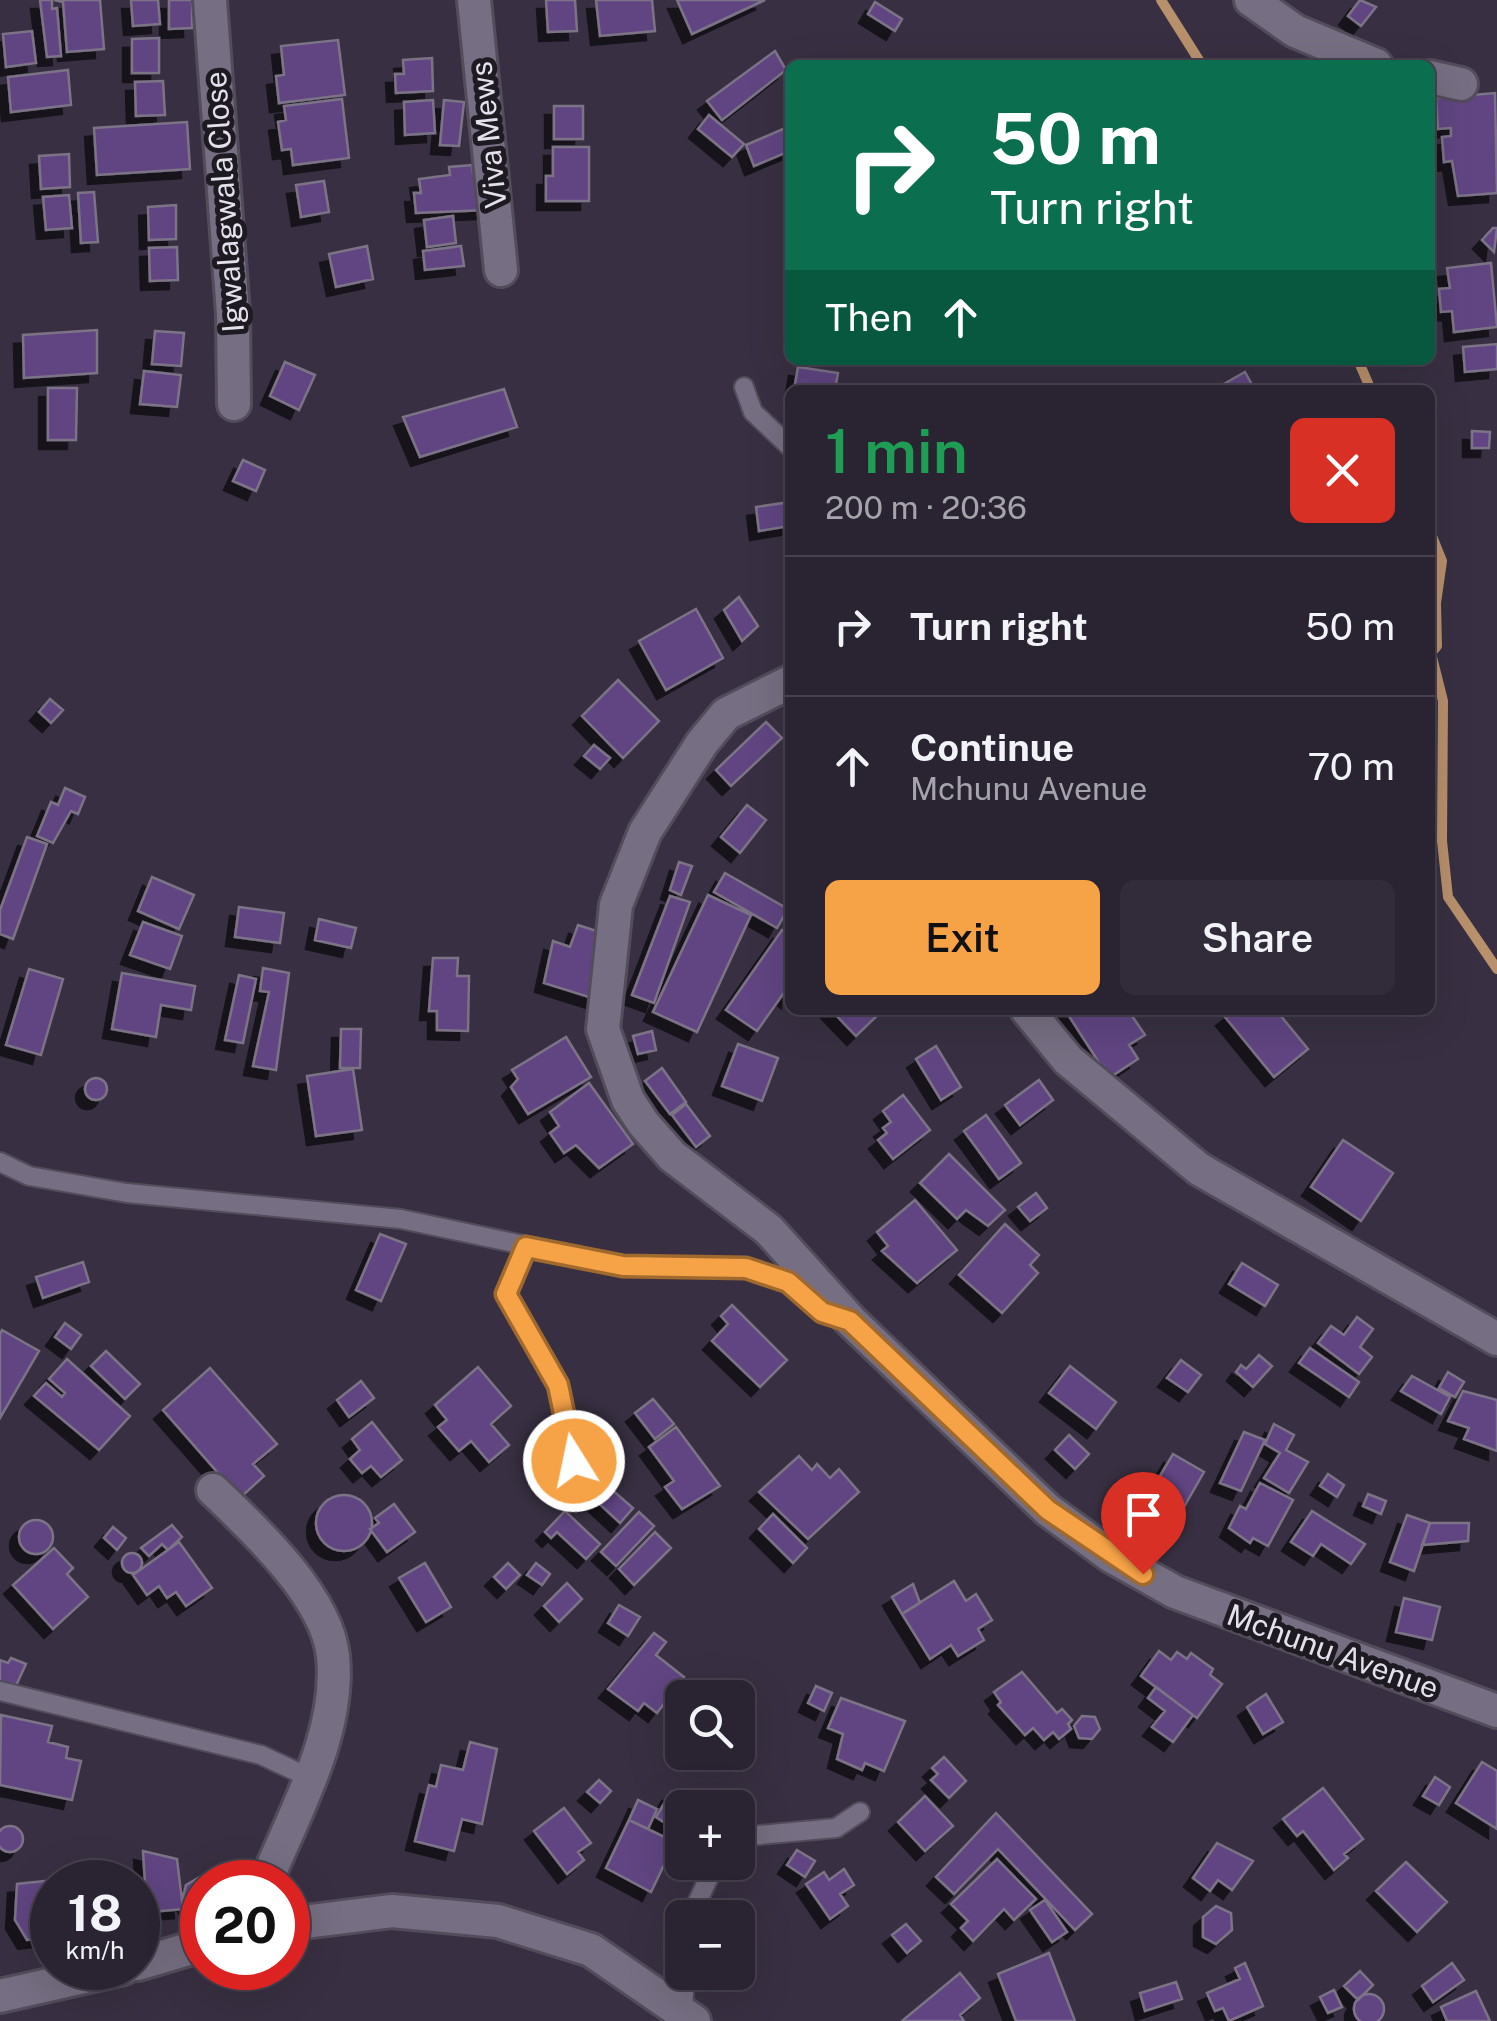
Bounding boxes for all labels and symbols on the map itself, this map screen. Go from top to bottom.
street label: Viva Mews [462,60,514,210]
street label: Igwalagwala Close [197,70,251,334]
position arrow [522,1409,626,1513]
pin [1101,1472,1186,1575]
street label: Mchunu Avenue [1222,1596,1444,1706]
speed limit sign: 20 [180,1860,310,1990]

